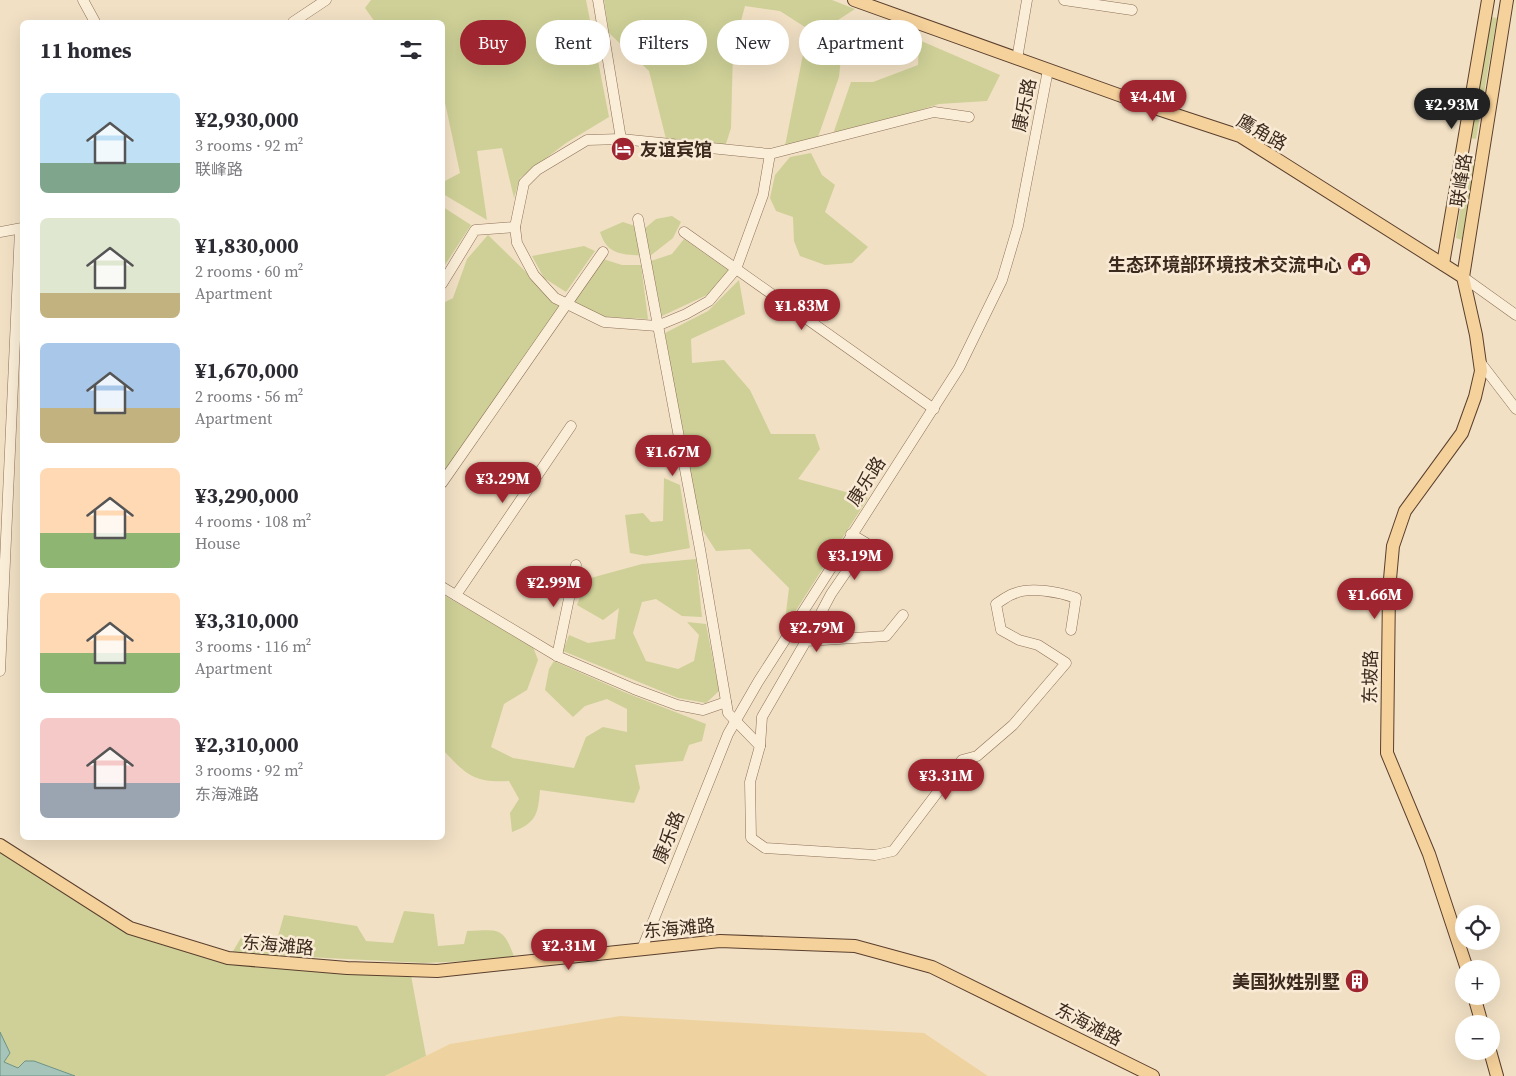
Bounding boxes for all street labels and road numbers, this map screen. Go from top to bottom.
street label: 康乐路 [1006,76,1042,134]
street label: 鹰角路 [1232,108,1292,156]
street label: 联峰路 [1444,151,1478,209]
street label: 康乐路 [841,452,891,510]
street label: 东坡路 [1357,650,1383,704]
street label: 康乐路 [646,807,690,867]
street label: 东海滩路 [642,912,716,944]
street label: 东海滩路 [241,929,315,961]
street label: 东海滩路 [1051,997,1127,1051]

